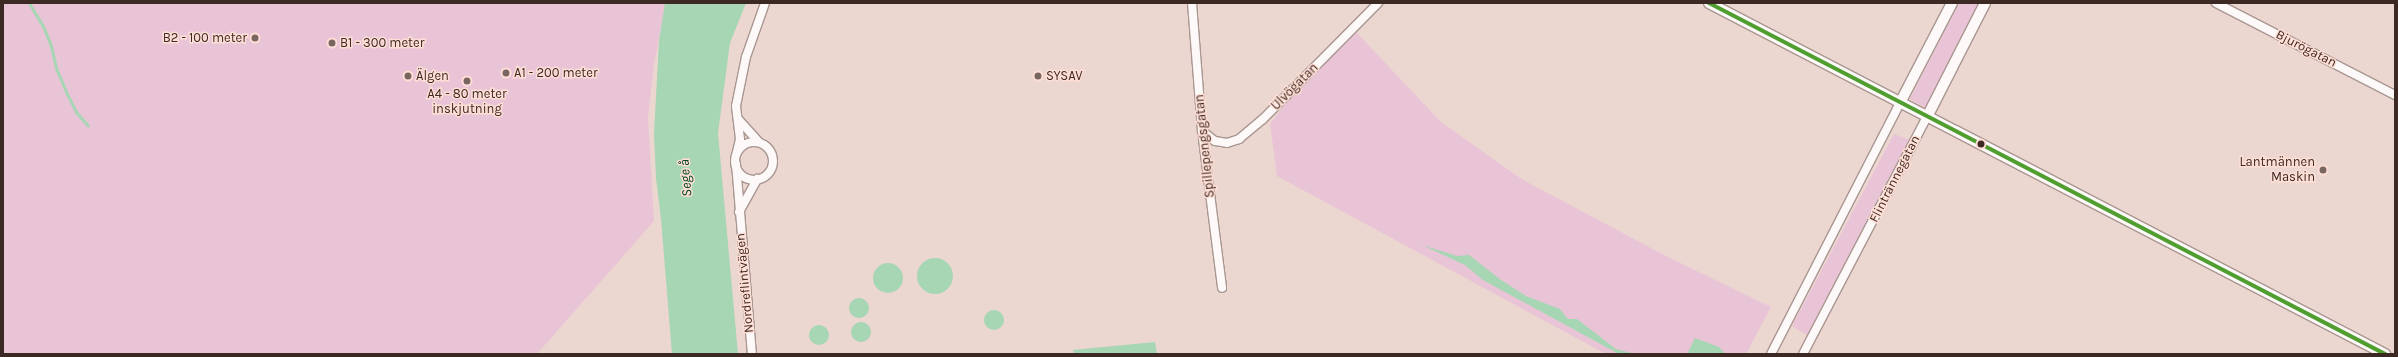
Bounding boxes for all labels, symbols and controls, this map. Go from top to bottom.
street label: Bjurögatan [2273,27,2339,71]
place label: B2 - 100 meter [163,30,247,46]
marker: B2 - 100 meter [250,33,260,43]
place label: B1 - 300 meter [340,35,424,51]
marker: B1 - 300 meter [327,38,337,48]
street label: Ulvögatan [1268,60,1322,114]
place label: A1 - 200 meter [514,65,598,81]
place label: Älgen [416,68,449,84]
marker: A1 - 200 meter [501,68,511,78]
place label: SYSAV [1046,68,1083,84]
marker: Älgen [403,71,413,81]
marker: SYSAV [1033,71,1043,81]
marker: A4 - 80 meter inskjutning [462,76,472,86]
place label: A4 - 80 meter inskjutning [427,87,507,118]
street label: Spillepengsgatan [1192,93,1218,199]
street label: Flintrännegatan [1866,133,1924,225]
unlabelled marker [1976,139,1986,149]
place label: Lantmännen Maskin [2240,155,2315,186]
water label: Sege å [676,158,696,198]
marker: Lantmännen Maskin [2318,165,2328,175]
street label: Nordreflintvägen [733,232,757,334]

